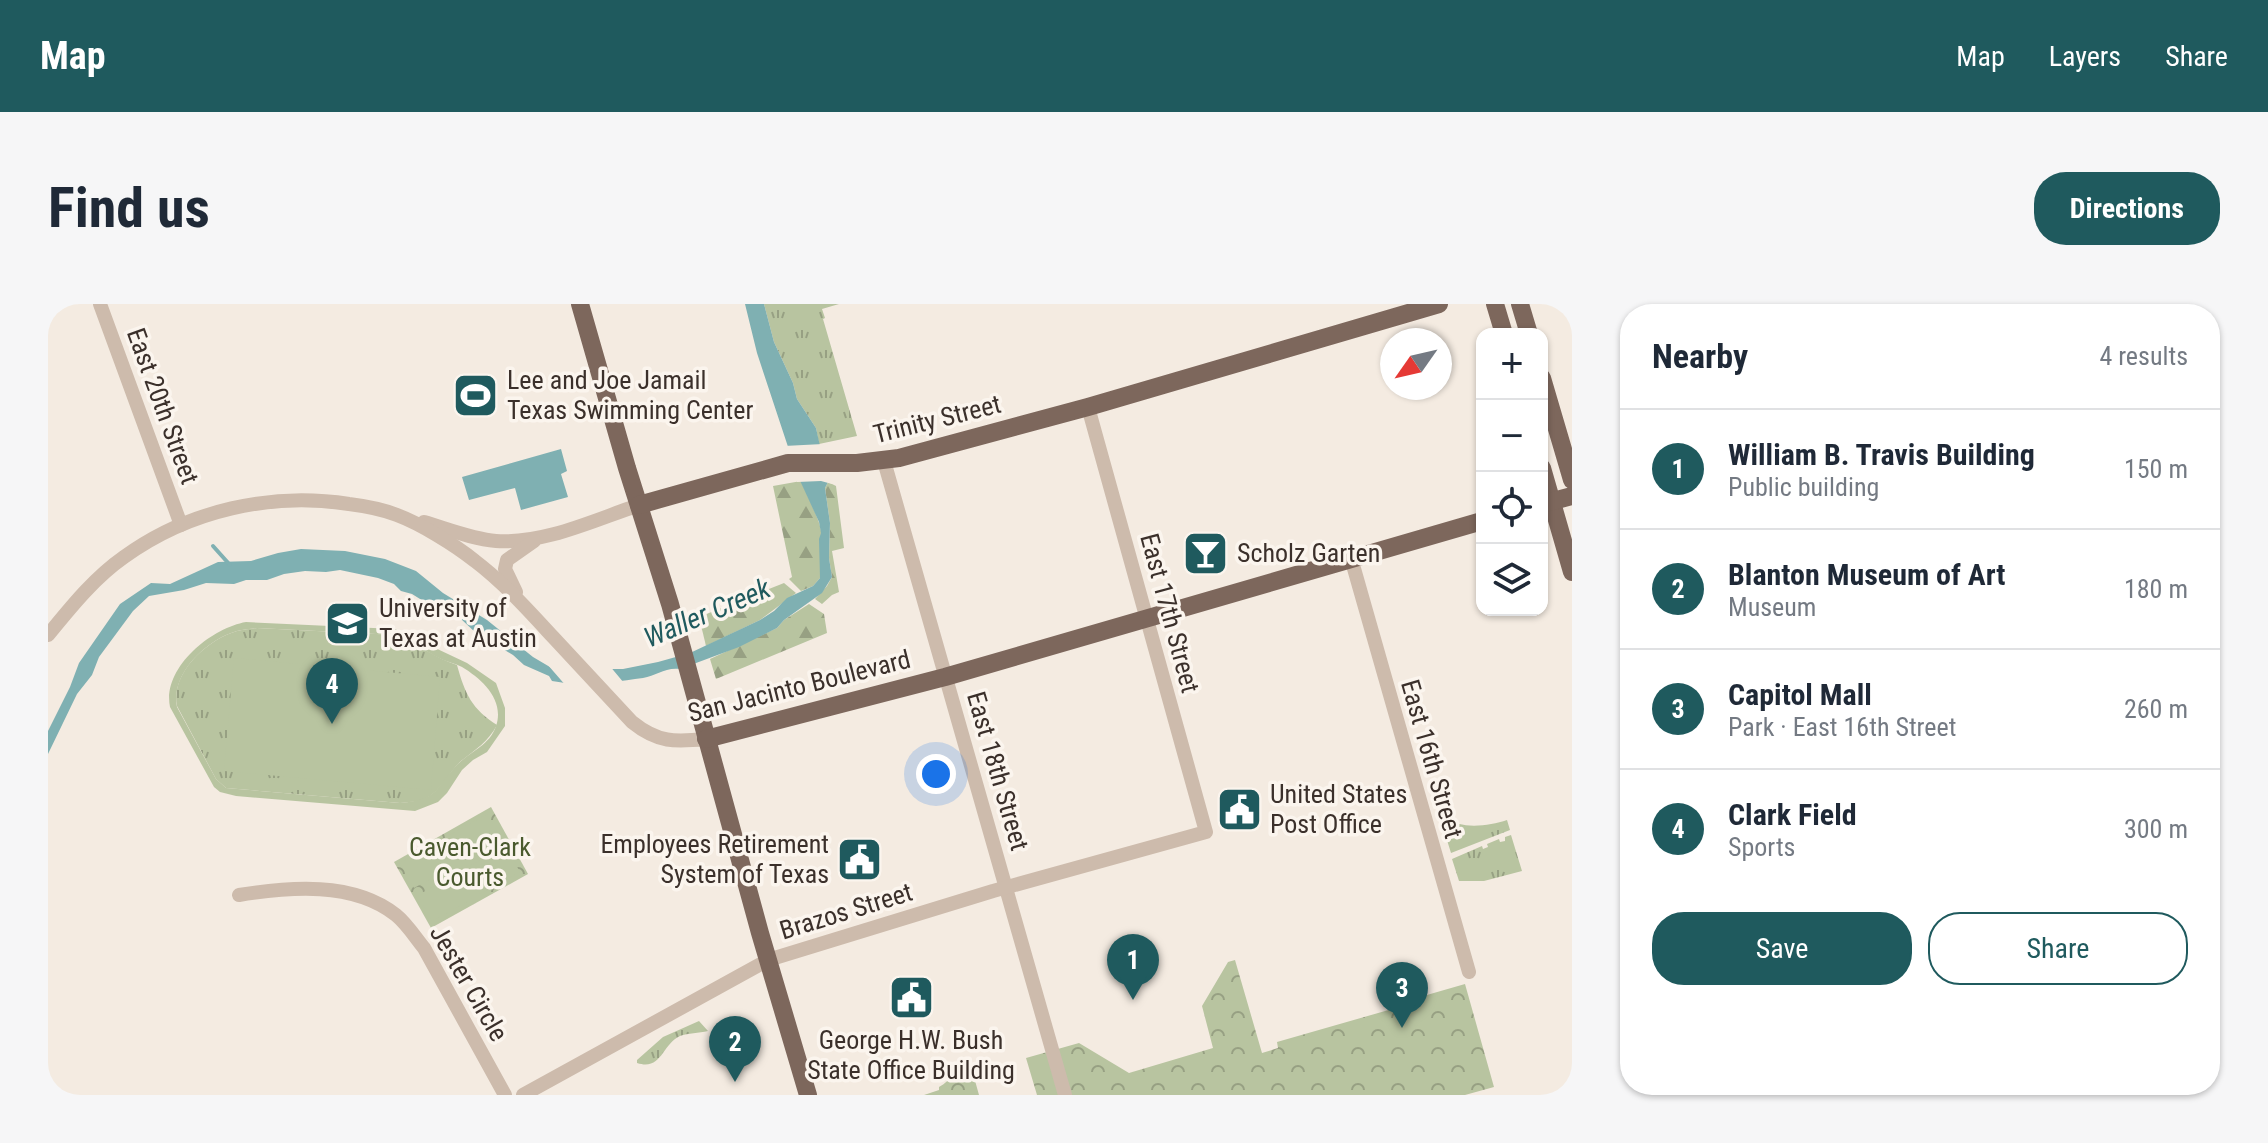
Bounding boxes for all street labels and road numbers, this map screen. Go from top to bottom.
street label: East 20th Street [121,324,205,488]
street label: Trinity Street [870,389,1004,449]
street label: East 17th Street [1134,530,1206,696]
street label: San Jacinto Boulevard [685,644,913,728]
street label: East 16th Street [1395,676,1469,842]
street label: East 18th Street [961,688,1035,854]
street label: Brazos Street [776,877,916,945]
street label: Jester Circle [424,920,514,1046]

